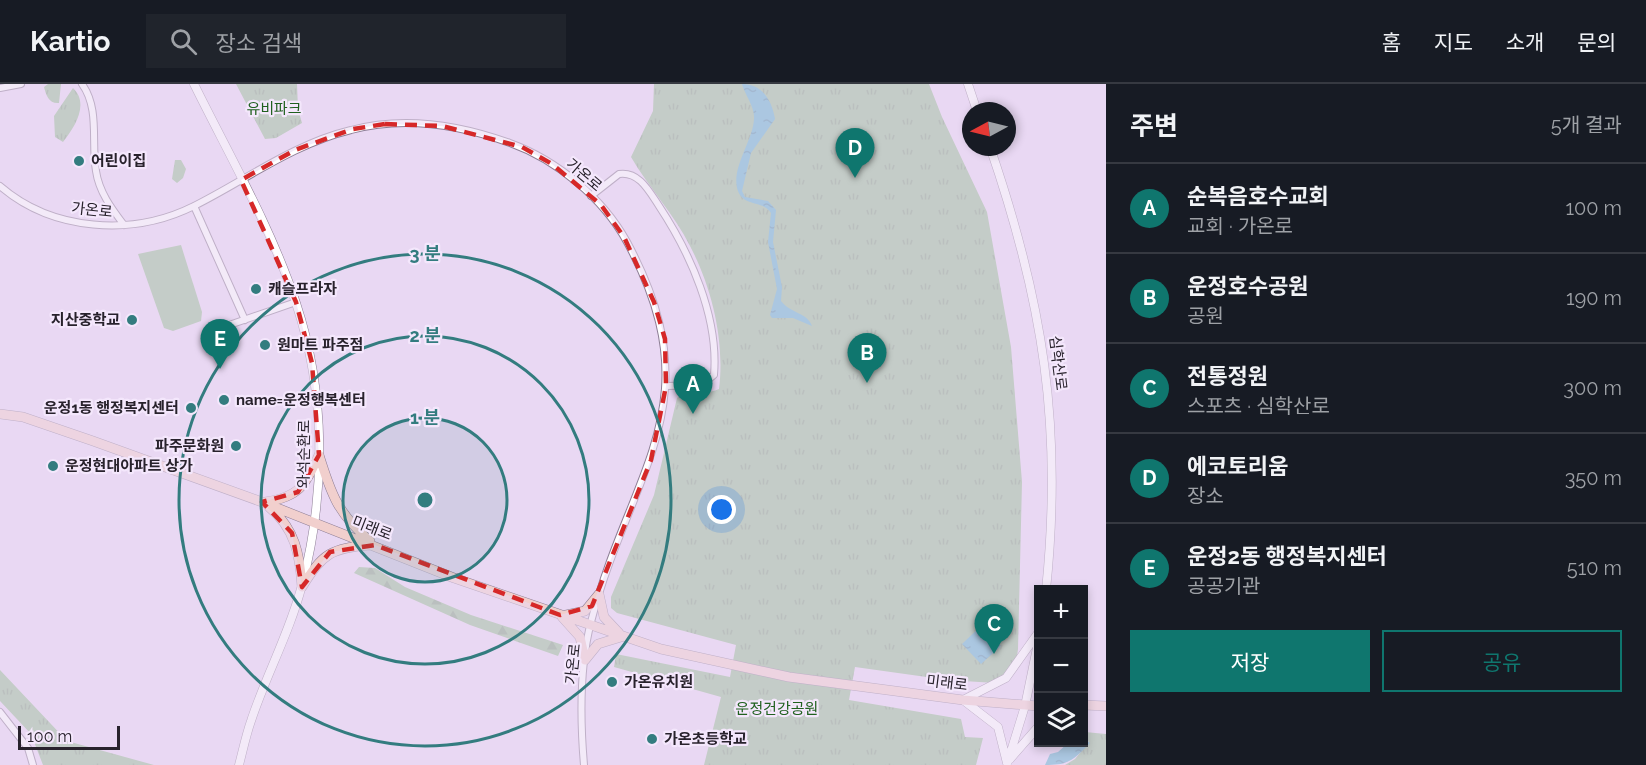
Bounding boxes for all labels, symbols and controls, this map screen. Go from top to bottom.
search box [146,14,566,68]
text: Kartio [30,25,110,58]
icon: search [167,25,200,58]
text: 장소 검색 [215,30,302,56]
text: 홈 [1382,30,1401,55]
text: 지도 [1434,30,1473,55]
text: 소개 [1506,30,1544,55]
text: 문의 [1577,30,1616,55]
park label: 유비파크 [246,100,302,118]
north arrow [962,102,1016,156]
text: 주변 [1130,111,1178,141]
text: 5개 결과 [1551,113,1622,137]
pin: D [836,128,874,178]
place label: 어린이집 [91,152,146,170]
marker: 어린이집 [72,154,86,168]
street label: 가온로 [562,155,606,195]
text: 순복음호수교회 [1187,183,1329,209]
text: A [1143,196,1156,220]
text: 100 m [1565,196,1622,220]
street label: 가온로 [70,199,114,221]
text: 교회 · 가온로 [1187,214,1293,238]
text: 3 분 [410,243,441,264]
text: 운정호수공원 [1187,273,1308,299]
place label: 캐슬프라자 [268,280,337,298]
marker: 캐슬프라자 [249,282,263,296]
text: B [1143,286,1156,310]
text: 190 m [1566,286,1622,310]
text: 공원 [1187,304,1224,328]
place label: 지산중학교 [51,311,120,329]
marker: 지산중학교 [125,313,139,327]
pin: E [200,320,240,369]
text: 2 분 [409,325,441,346]
pin: B [848,334,886,383]
street label: 심학산로 [1046,335,1070,391]
place label: 원마트 파주점 [277,336,363,354]
marker: 원마트 파주점 [258,338,272,352]
text: 전통정원 [1187,363,1268,389]
pin: A [674,364,712,414]
text: C [1143,376,1156,400]
text: 300 m [1563,376,1622,400]
place label: name=운정행복센터 [236,391,366,409]
marker: name=운정행복센터 [217,393,231,407]
text: 스포츠 · 심학산로 [1187,394,1330,418]
place label: 운정1동 행정복지센터 [44,399,179,417]
marker: 운정1동 행정복지센터 [184,401,198,415]
text: 1 분 [410,407,440,428]
street label: 와석순환로 [294,419,314,489]
place label: 파주문화원 [155,437,224,455]
marker: 파주문화원 [229,439,243,453]
text: 에코토리움 [1187,453,1288,479]
place label: 운정현대아파트 상가 [65,457,193,475]
marker: 운정현대아파트 상가 [46,459,60,473]
text: D [1142,466,1157,490]
text: 350 m [1565,466,1622,490]
text: 장소 [1187,484,1224,508]
centre of rings [415,490,435,510]
your location [707,495,736,524]
street label: 미래로 [349,512,395,544]
text: 운정2동 행정복지센터 [1187,543,1387,569]
text: E [1143,556,1156,580]
text: 510 m [1567,556,1622,580]
text: 공공기관 [1187,574,1261,598]
map controls [1034,585,1088,747]
button: + [1034,585,1088,639]
pin: C [974,604,1014,654]
button: 저장 [1130,630,1370,692]
button: 공유 [1382,630,1622,692]
button: − [1034,639,1088,693]
street label: 가온로 [562,642,584,686]
street label: 미래로 [925,672,969,694]
place label: 가온유치원 [624,673,693,691]
marker: 가온유치원 [605,675,619,689]
button: layers [1034,693,1088,747]
park label: 운정건강공원 [736,700,818,718]
scale bar [18,723,120,750]
text: 100 m [27,727,72,746]
place label: 가온초등학교 [664,730,747,748]
marker: 가온초등학교 [645,732,659,746]

